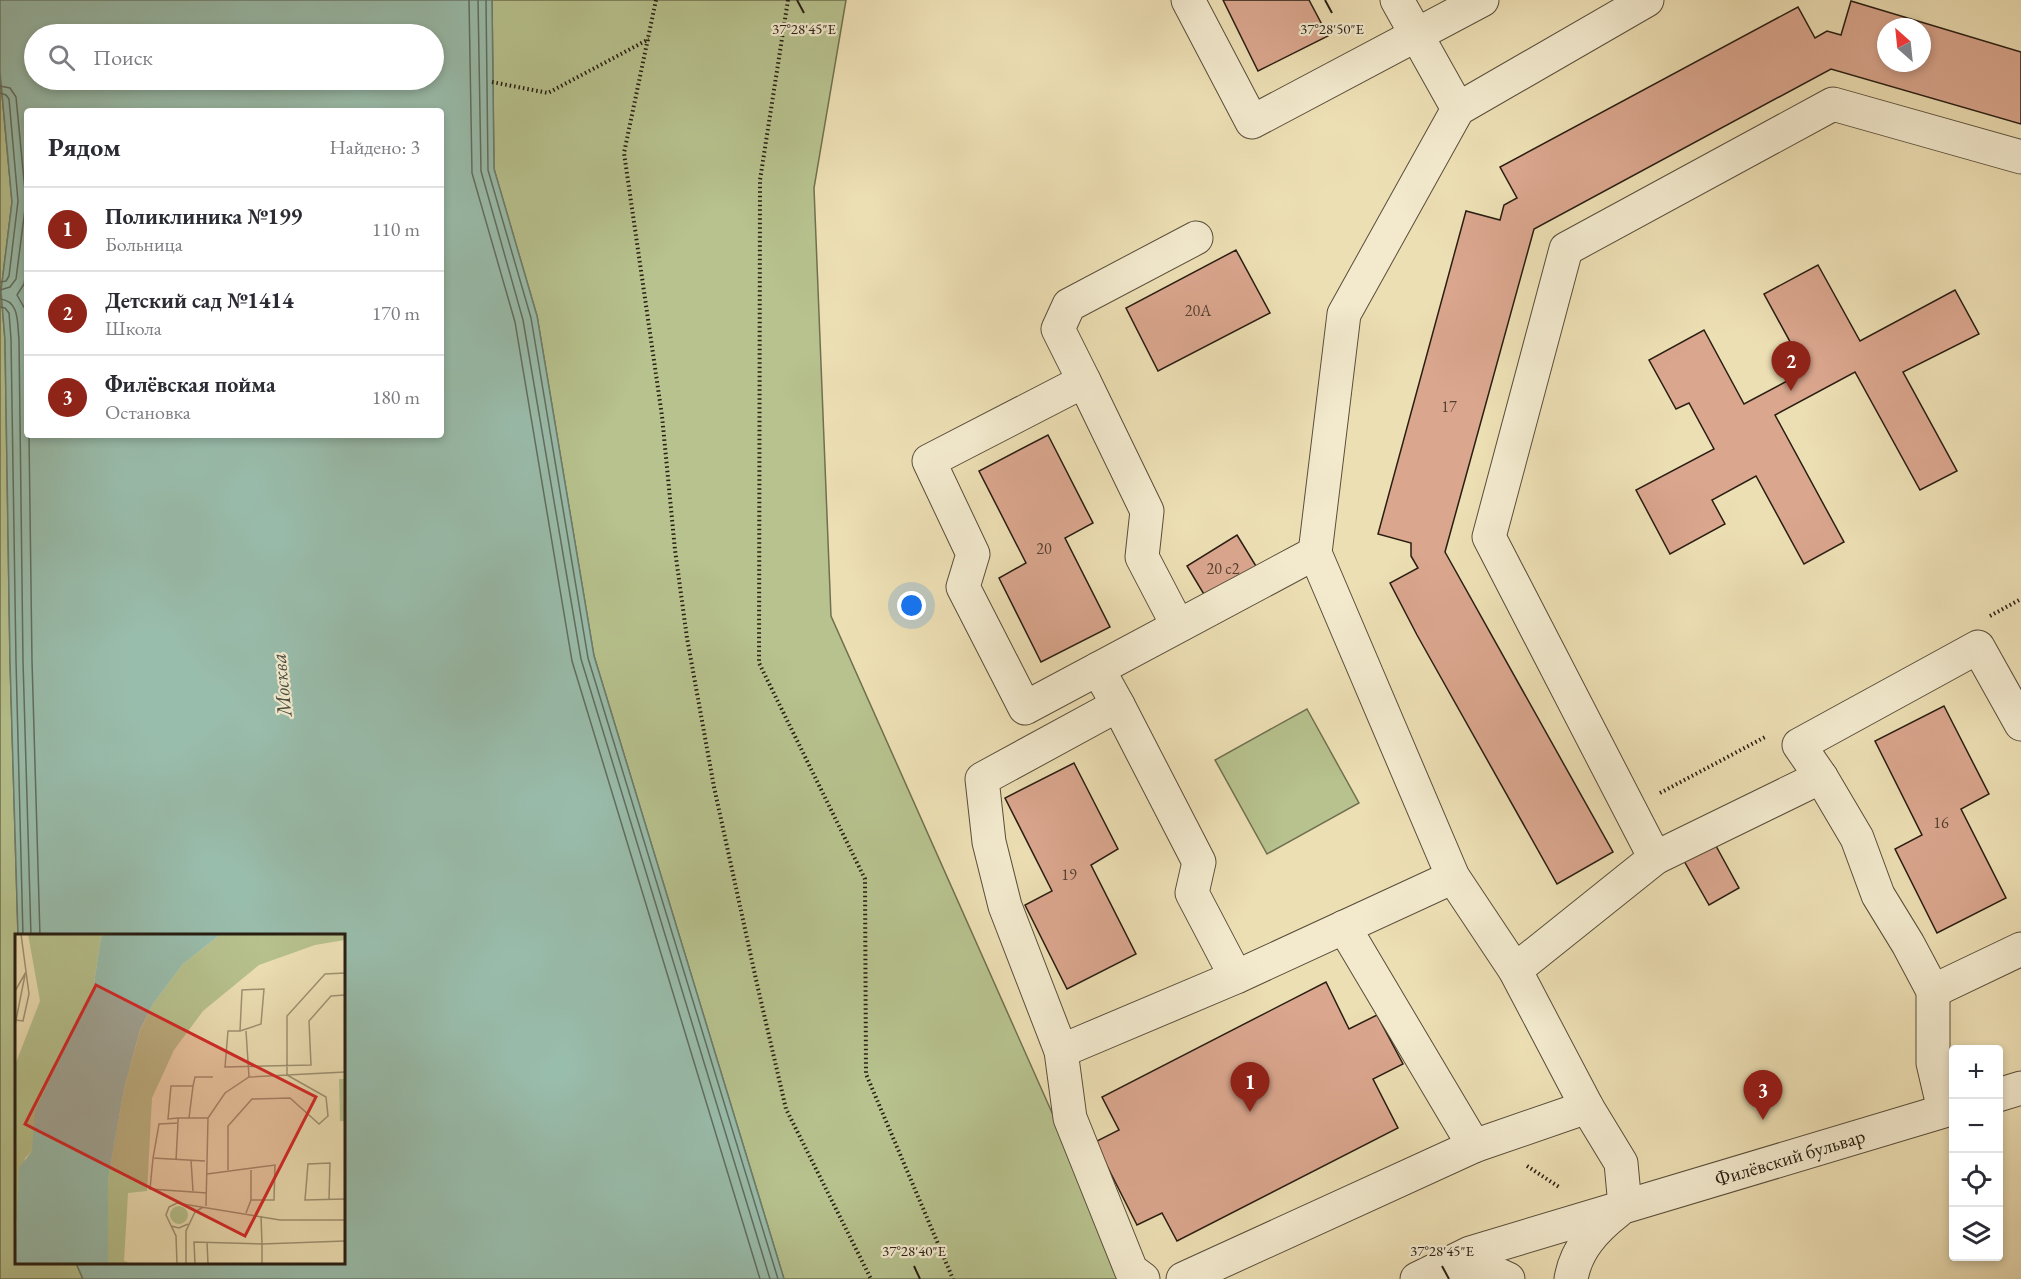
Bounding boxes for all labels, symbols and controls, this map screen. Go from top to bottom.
north arrow [1877,18,1931,72]
text: 37°28'45"E [772,19,837,38]
text: 37°28'50"E [1300,19,1365,38]
search box [24,24,444,90]
icon: search [45,41,78,74]
text: Поиск [93,43,153,72]
text: Рядом [48,130,121,164]
text: Найдено: 3 [329,134,420,160]
text: Поликлиника №199 [105,202,302,231]
text: 1 [62,216,73,242]
text: 110 m [372,216,420,242]
text: Больница [105,231,183,257]
text: Детский сад №1414 [105,286,294,315]
text: 2 [62,300,73,326]
text: 170 m [372,300,420,326]
house number: 20А [1185,300,1212,321]
text: Школа [105,315,162,341]
pin: 2 [1772,342,1810,391]
text: Филёвская пойма [105,370,276,399]
text: 3 [62,384,73,410]
text: 180 m [372,384,420,410]
house number: 17 [1441,396,1457,417]
text: Остановка [105,399,191,425]
house number: 20 [1036,538,1052,559]
house number: 20 с2 [1207,558,1240,579]
your location [897,591,926,620]
water label: Москва [264,652,298,720]
house number: 16 [1933,812,1949,833]
house number: 19 [1061,864,1077,885]
inset map [15,934,345,1264]
map controls [1949,1045,2003,1261]
button: + [1949,1045,2003,1099]
pin: 1 [1230,1062,1270,1112]
pin: 3 [1744,1070,1782,1120]
button: − [1949,1099,2003,1153]
street label: Филёвский бульвар [1712,1122,1868,1192]
button: locate [1949,1153,2003,1207]
button: layers [1949,1207,2003,1261]
text: 37°28'40"E [882,1241,947,1260]
text: 37°28'45"E [1410,1241,1475,1260]

